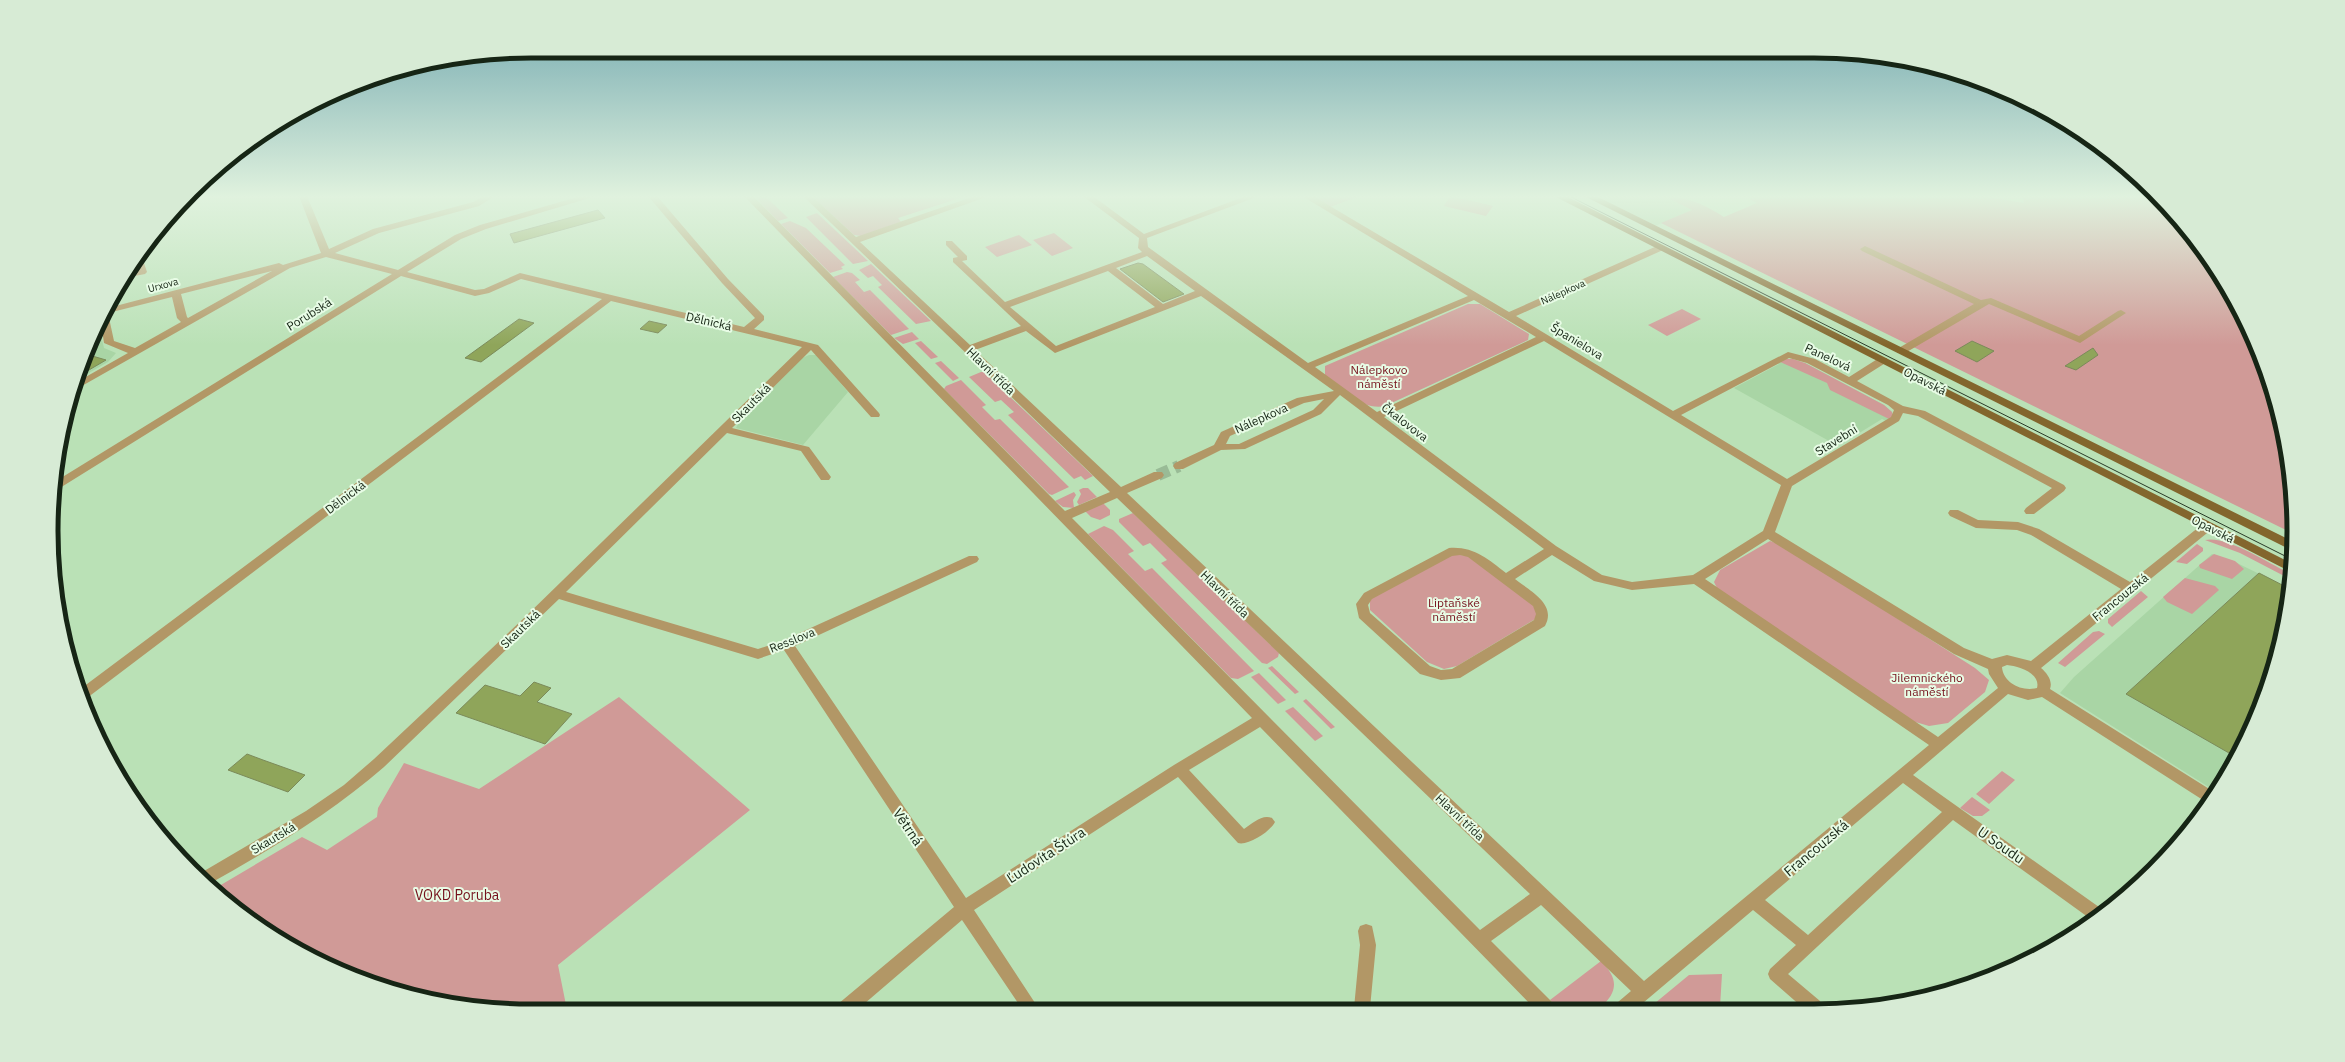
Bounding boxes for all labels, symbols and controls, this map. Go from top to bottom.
street label: Urxova [146,275,180,295]
street label: Nálepkova [1539,276,1588,308]
street label: Porubská [284,294,335,334]
street label: Dělnická [685,308,734,334]
street label: Španielova [1548,319,1607,363]
street label: Panelová [1803,340,1854,374]
street label: Hlavní třída [964,344,1019,398]
park label: Nálepkovo náměstí [1351,362,1408,391]
street label: Opavská [1901,364,1950,398]
street label: Skautská [728,380,774,426]
street label: Nálepkova [1232,399,1290,436]
street label: Čkalovova [1379,400,1432,445]
street label: Stavební [1812,421,1860,459]
street label: Dělnická [322,477,369,517]
street label: Opavská [2189,512,2238,546]
street label: Hlavní třída [1198,567,1253,621]
street label: Francouzská [2089,570,2151,624]
park label: Liptaňské náměstí [1428,595,1480,624]
street label: Skautská [497,606,543,651]
street label: Resslova [767,624,818,656]
park label: Jilemnického náměstí [1891,670,1963,699]
street label: Hlavní třída [1432,791,1488,844]
street label: Větrná [889,805,927,850]
street label: Francouzská [1780,815,1852,880]
street label: Skautská [248,819,298,857]
street label: Ľudovíta Štúra [1003,822,1089,887]
street label: U Soudu [1974,822,2028,868]
park label: VOKD Poruba [415,886,500,904]

